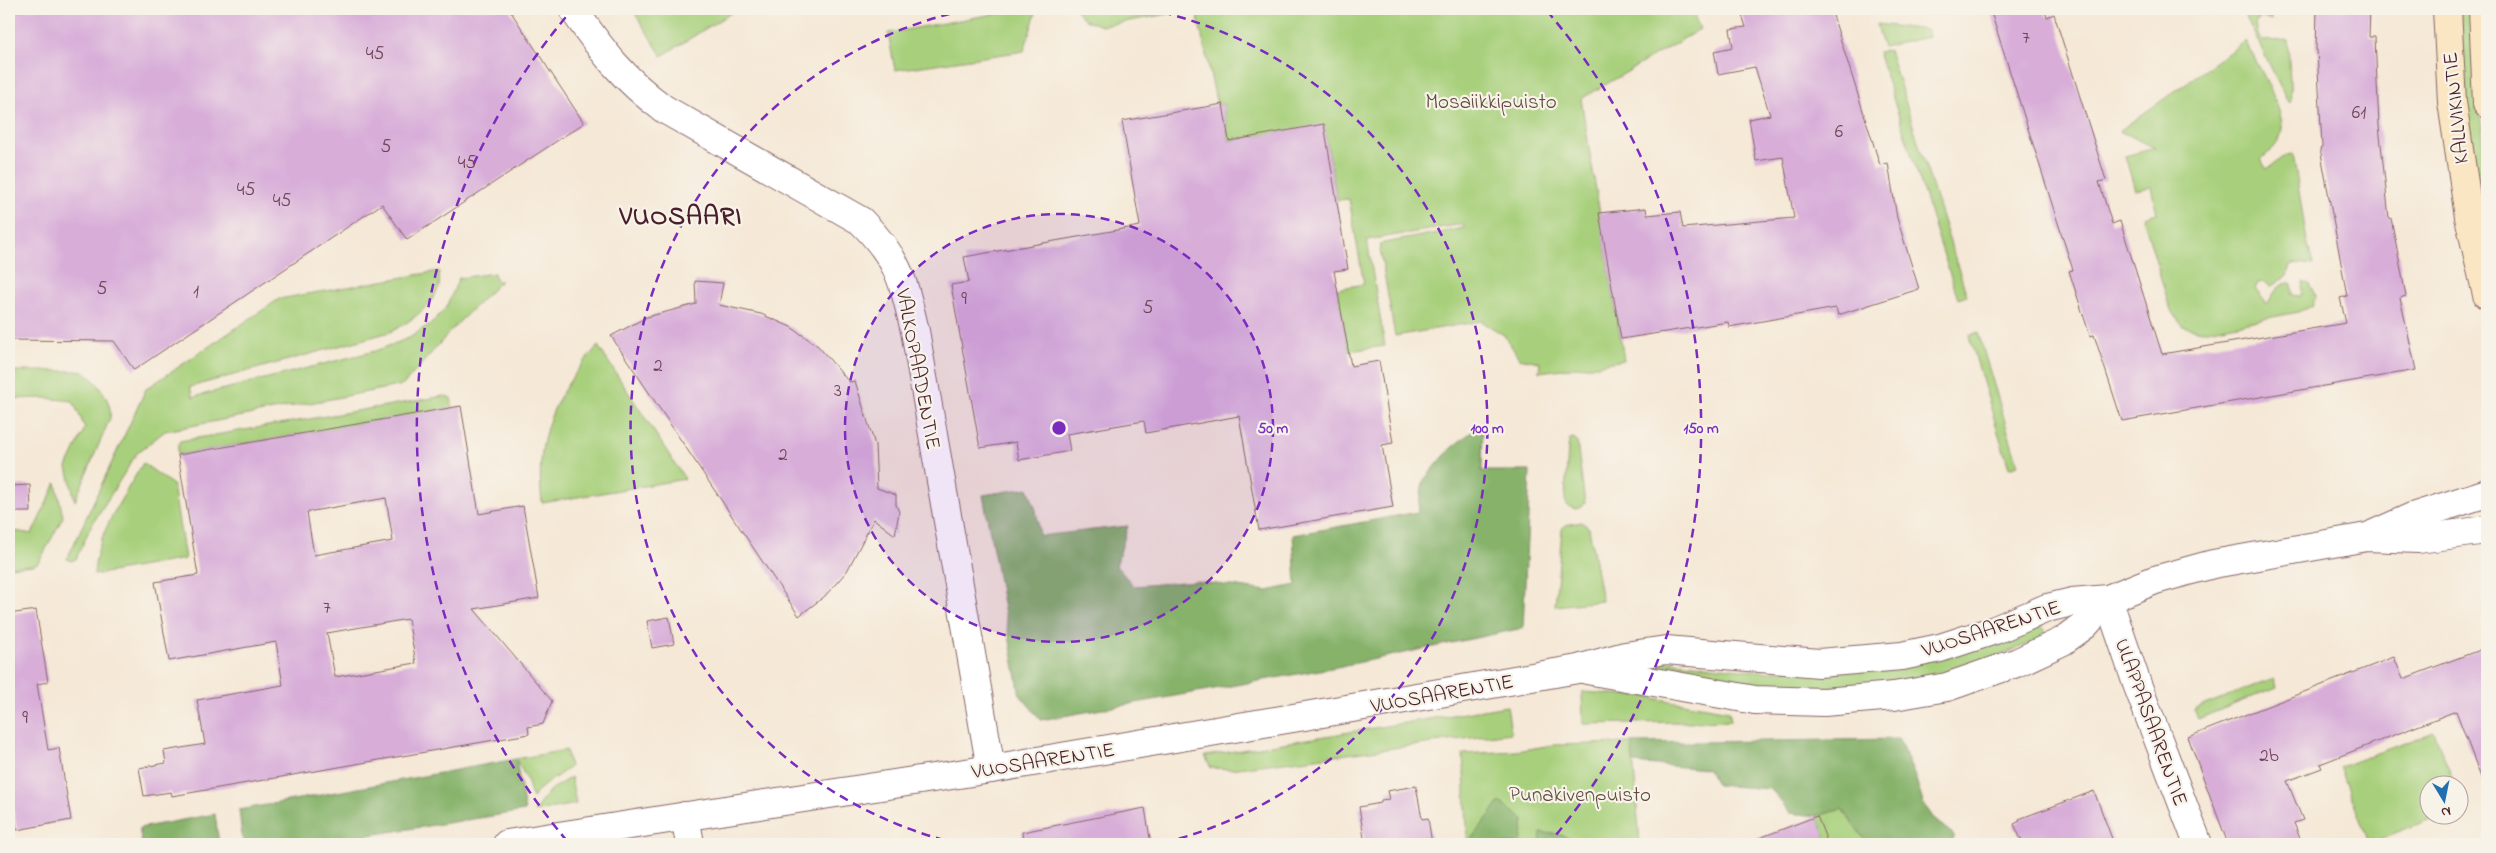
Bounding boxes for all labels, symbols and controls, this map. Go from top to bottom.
house number: 7 [2022,25,2030,52]
house number: 45 [366,41,384,68]
street label: KALLVIKINTIE [2436,50,2478,165]
park label: Mosaiikkipuisto [1425,88,1557,118]
house number: 61 [2352,100,2366,127]
house number: 6 [1835,119,1843,146]
house number: 5 [381,134,392,161]
house number: 45 [458,150,476,177]
house number: 45 [237,177,255,204]
house number: 45 [273,188,291,215]
district label: VUOSAARI [619,199,742,237]
house number: 5 [97,276,108,303]
house number: 1 [193,279,199,306]
street label: VALKOPAADENTIE [887,285,947,452]
house number: 9 [961,286,967,313]
house number: 5 [1143,295,1154,322]
house number: 2 [653,353,663,380]
house number: 3 [834,378,842,405]
text: 50 m [1258,418,1289,440]
text: 100 m [1470,418,1504,440]
text: 150 m [1683,418,1719,440]
centre of rings [1050,419,1068,437]
house number: 2 [778,442,788,469]
street label: VUOSAARENTIE [1917,593,2065,667]
house number: 7 [323,595,331,622]
street label: ULAPPASAARENTIE [2106,635,2194,811]
street label: VUOSAARENTIE [1368,668,1516,722]
house number: 9 [22,705,28,732]
street label: VUOSAARENTIE [969,736,1117,788]
house number: 2b [2259,743,2279,770]
north arrow [2418,776,2468,826]
park label: Punakivenpuisto [1509,781,1651,811]
text: N [2440,800,2452,822]

